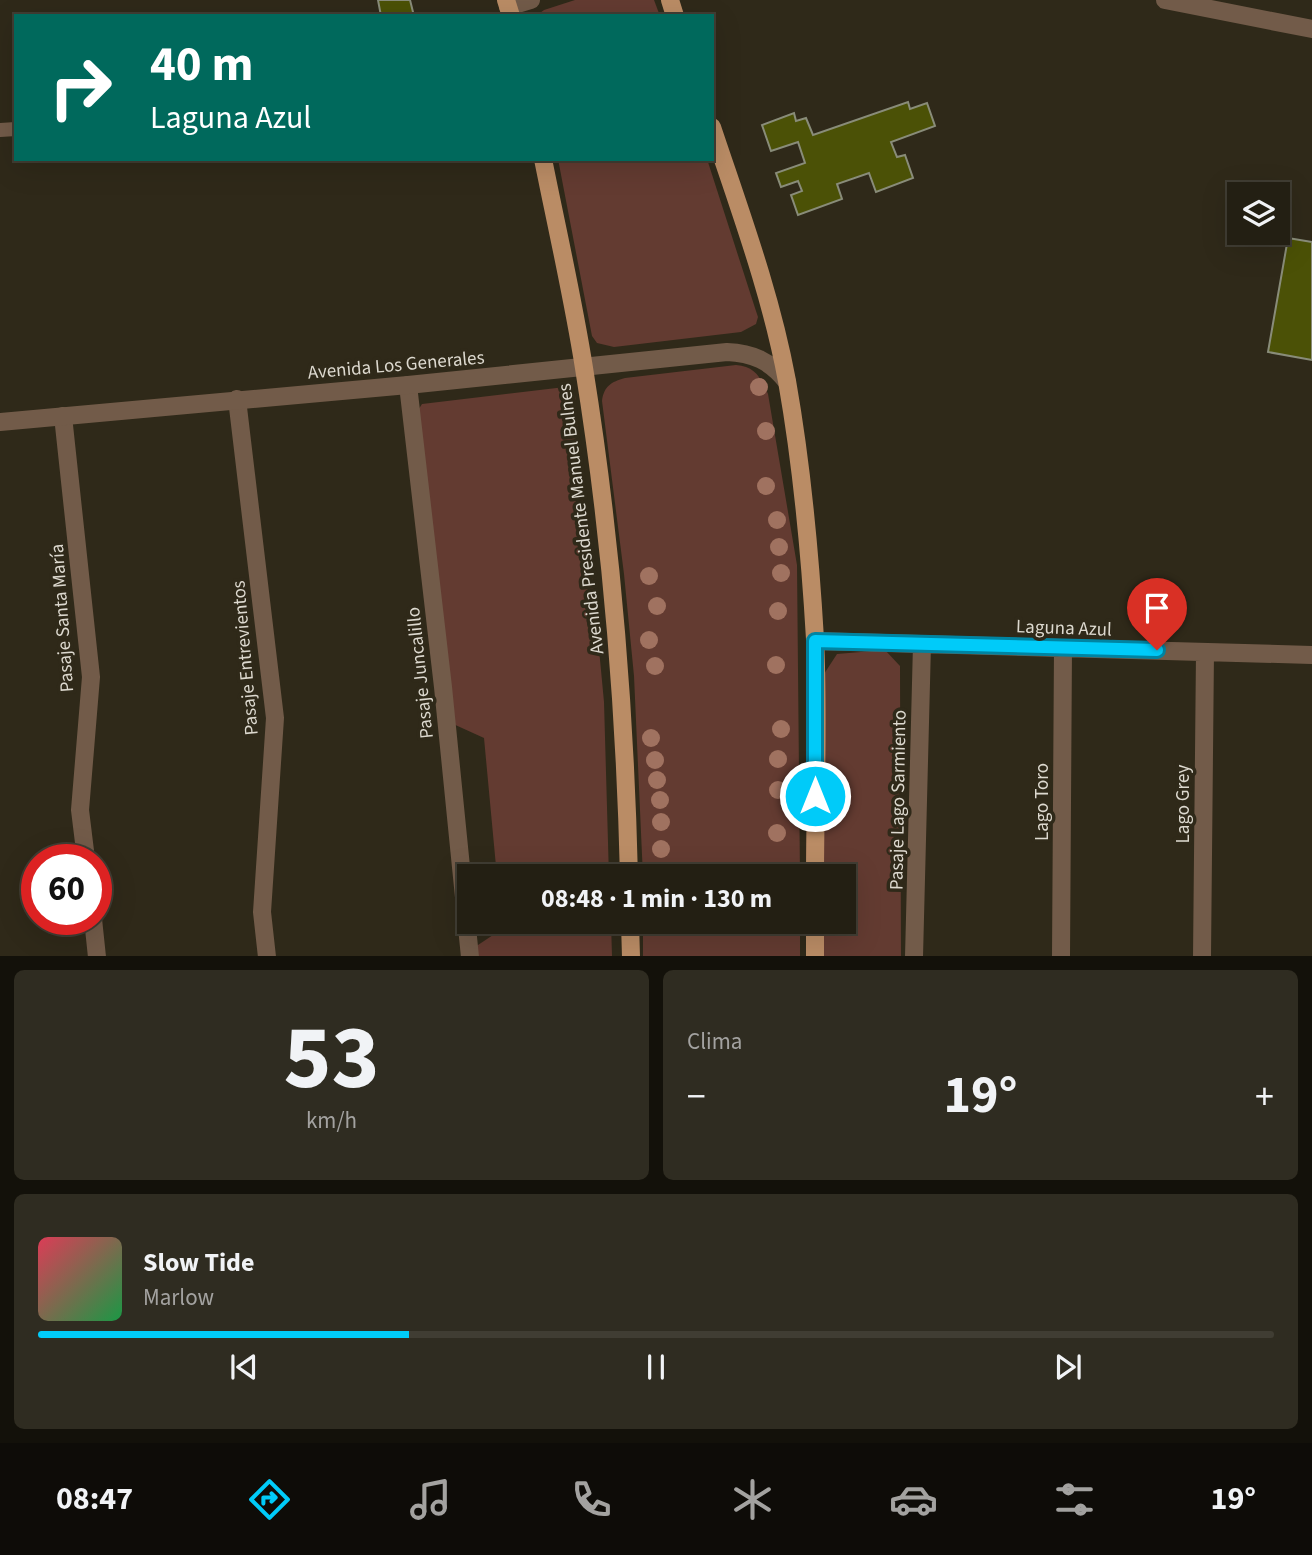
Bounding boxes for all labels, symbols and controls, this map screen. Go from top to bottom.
text: 40 m [150,30,254,100]
icon: right [35,42,126,133]
text: Laguna Azul [150,95,311,141]
map controls [1227,182,1290,245]
button: layers [1227,182,1290,245]
street label: Avenida Los Generales [307,344,486,387]
street label: Avenida Presidente Manuel Bulnes [551,382,612,656]
street label: Pasaje Santa María [44,543,81,693]
pin [1127,578,1187,650]
street label: Pasaje Entrevientos [225,579,266,736]
icon: arrive [1138,589,1176,627]
street label: Pasaje Juncalillo [400,606,441,740]
street label: Laguna Azul [1016,613,1112,644]
street label: Pasaje Lago Sarmiento [883,710,914,890]
position arrow [778,759,852,833]
street label: Lago Toro [1029,763,1056,841]
street label: Lago Grey [1170,765,1197,843]
speed limit sign: 60 [21,844,112,935]
text: 08:48 · 1 min · 130 m [541,880,772,917]
text: 53 [283,994,380,1123]
text: Clima [687,1025,742,1058]
text: 19° [944,1059,1017,1133]
text: − [687,1070,706,1124]
text: + [1255,1070,1274,1124]
text: km/h [306,1104,357,1137]
text: Slow Tide [143,1244,254,1281]
text: Marlow [143,1281,214,1314]
icon: previous [225,1348,263,1386]
icon: pause [637,1348,675,1386]
icon: next [1049,1348,1087,1386]
icon: directions [245,1475,294,1524]
icon: music [406,1475,455,1524]
icon: phone [567,1475,616,1524]
icon: climate [728,1475,777,1524]
icon: car [889,1475,938,1524]
icon: filters [1050,1475,1099,1524]
text: 08:47 [56,1476,133,1522]
text: 19° [1210,1476,1256,1522]

